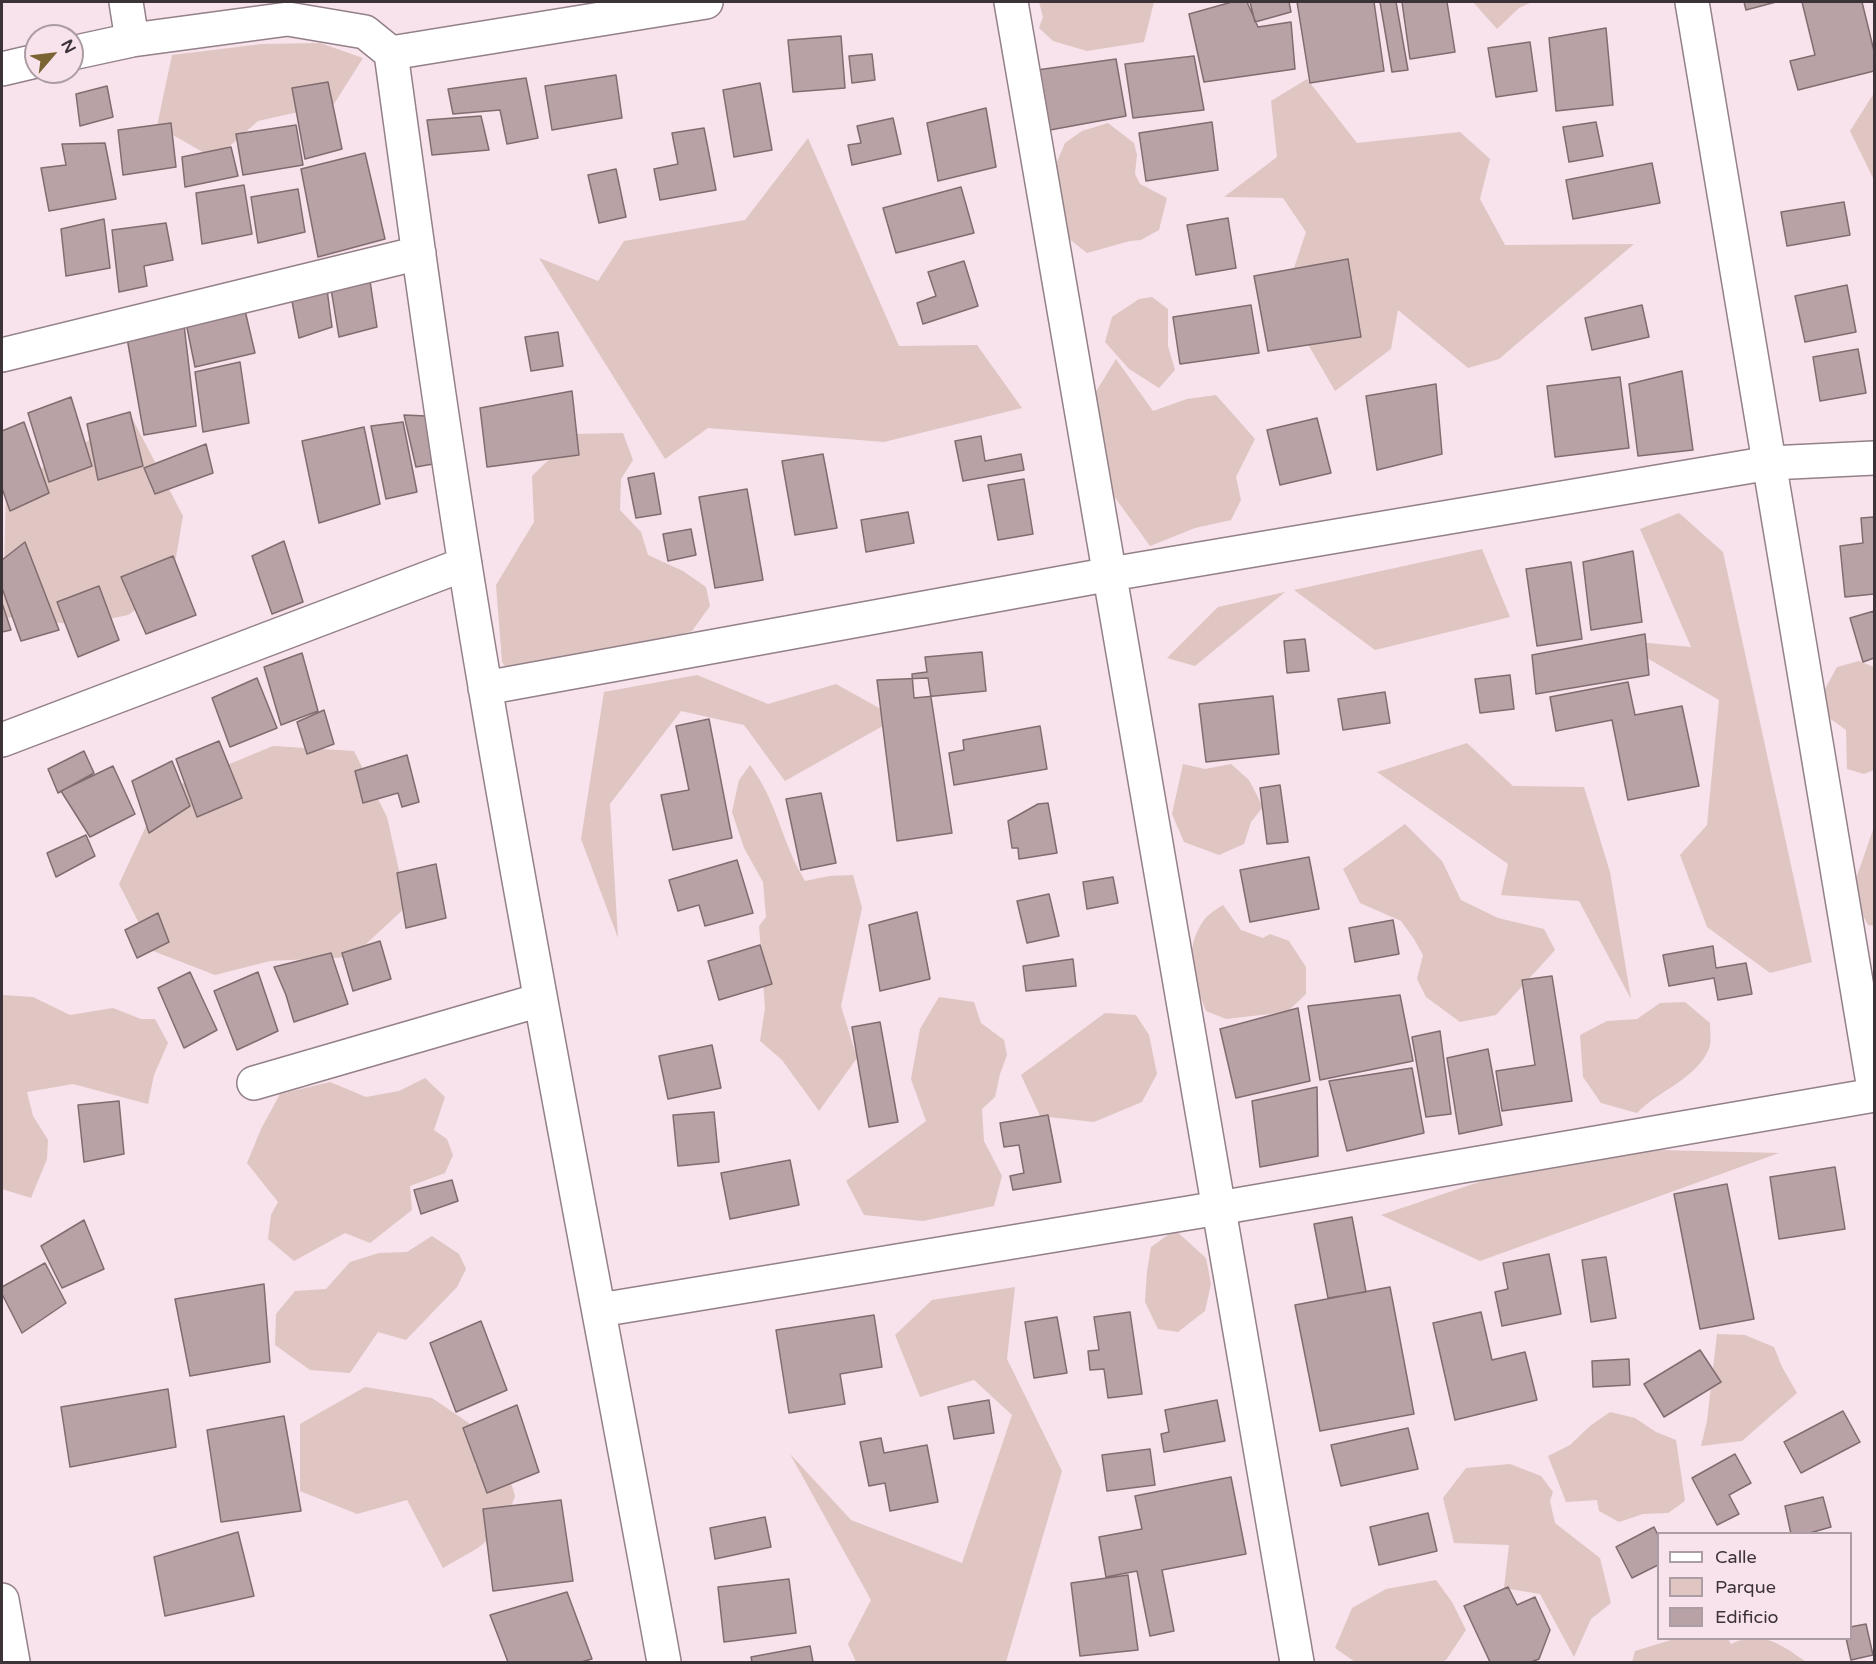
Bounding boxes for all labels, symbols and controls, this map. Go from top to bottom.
north arrow [24,24,84,84]
text: N [56,36,80,57]
legend [1657,1532,1852,1640]
text: Calle [1715,1546,1757,1568]
text: Parque [1715,1576,1776,1598]
text: Edificio [1715,1606,1779,1628]

